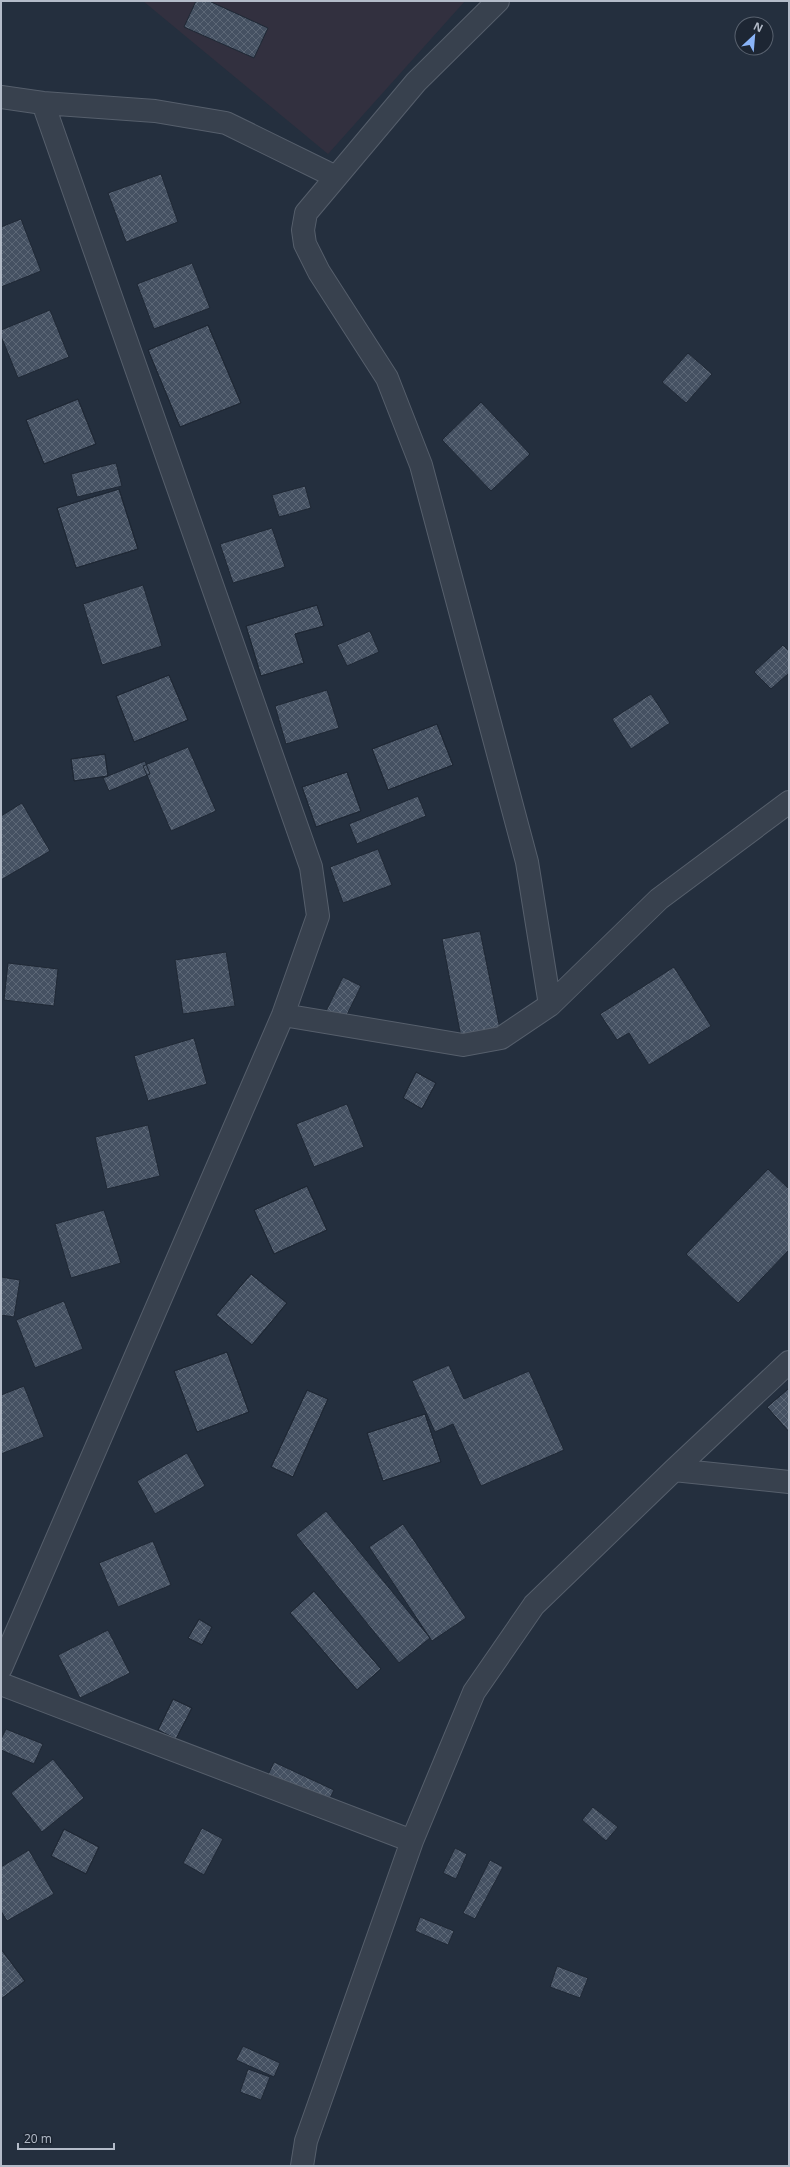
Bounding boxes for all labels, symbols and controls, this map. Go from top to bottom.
north arrow [734,16,774,56]
text: N [751,18,766,35]
scale bar [18,2125,114,2151]
text: 20 m [24,2130,52,2147]

